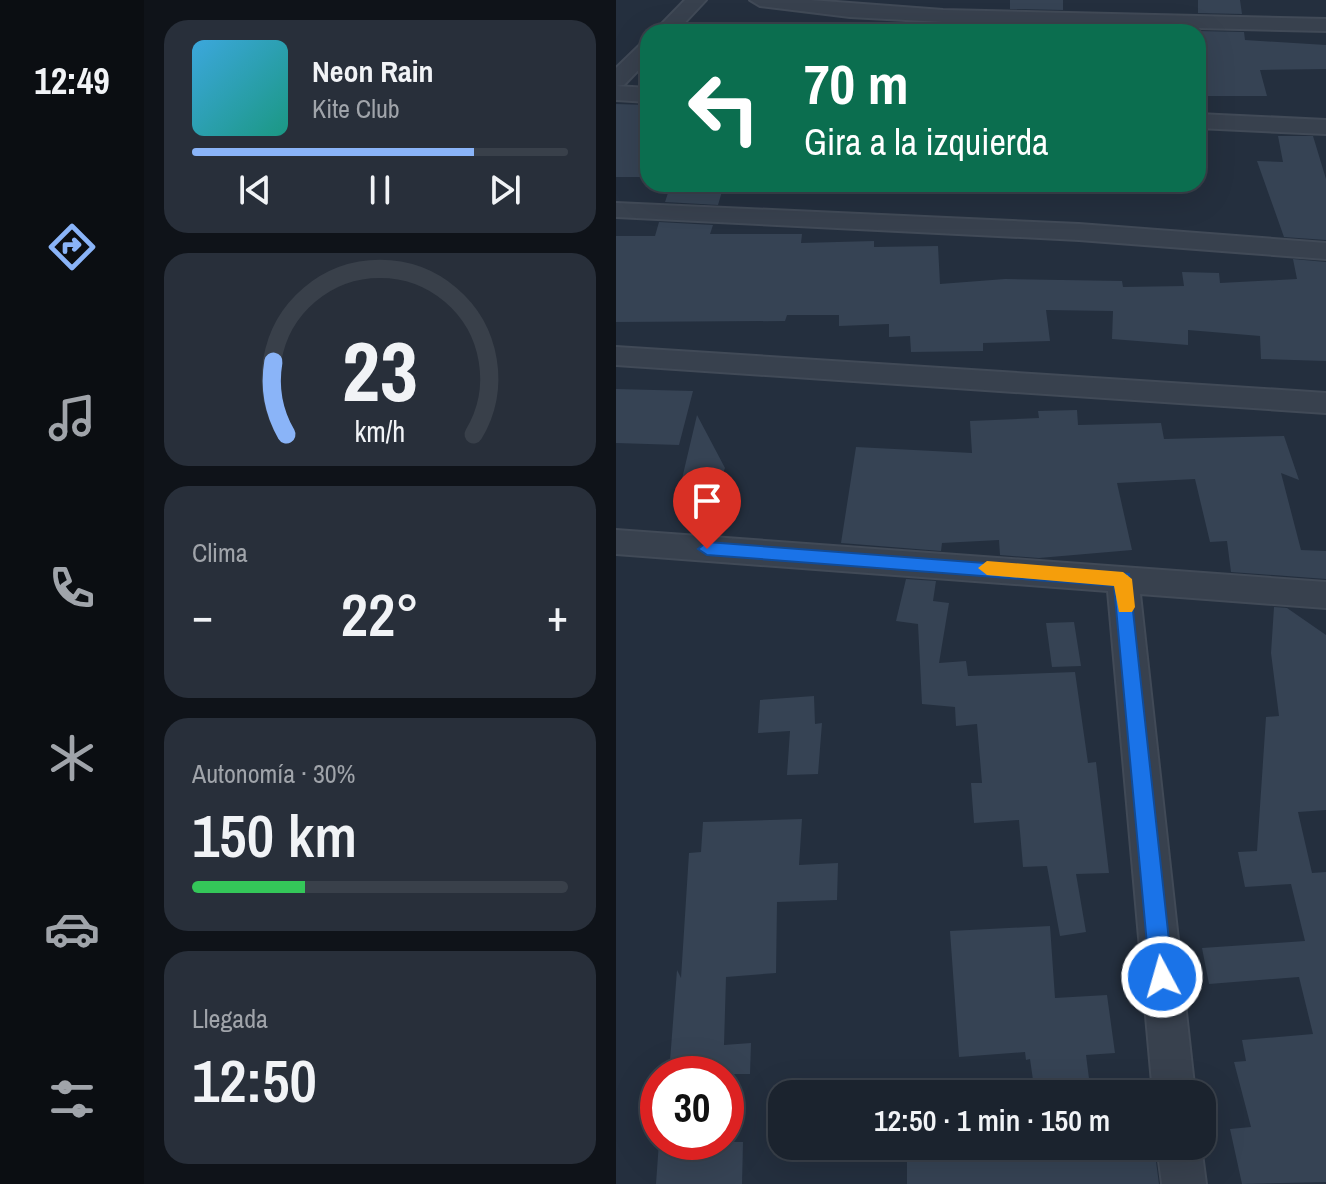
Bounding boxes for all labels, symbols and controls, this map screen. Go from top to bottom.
text: 70 m [804,46,909,121]
text: Neon Rain [312,51,434,91]
icon: left [672,56,776,160]
text: 12:49 [34,57,110,105]
text: Kite Club [312,91,400,126]
text: Gira a la izquierda [804,118,1049,166]
icon: previous [233,168,277,212]
icon: pause [358,168,402,212]
icon: next [483,168,527,212]
icon: directions [44,219,100,275]
text: 23 [342,315,418,427]
icon: music [44,390,100,446]
text: km/h [355,412,405,451]
pin [673,467,741,549]
icon: arrive [685,479,729,523]
text: Clima [192,535,248,570]
icon: phone [44,560,100,616]
text: 22° [341,574,419,655]
text: − [192,585,213,645]
text: + [547,585,568,645]
icon: climate [44,730,100,786]
text: Autonomía · 30% [192,756,356,791]
text: 150 km [192,795,357,876]
icon: car [44,901,100,957]
position arrow [1120,935,1204,1019]
text: Llegada [192,1001,268,1036]
text: 12:50 [192,1040,317,1121]
speed limit sign: 30 [640,1056,744,1160]
icon: filters [44,1071,100,1127]
text: 12:50 · 1 min · 150 m [874,1100,1110,1140]

